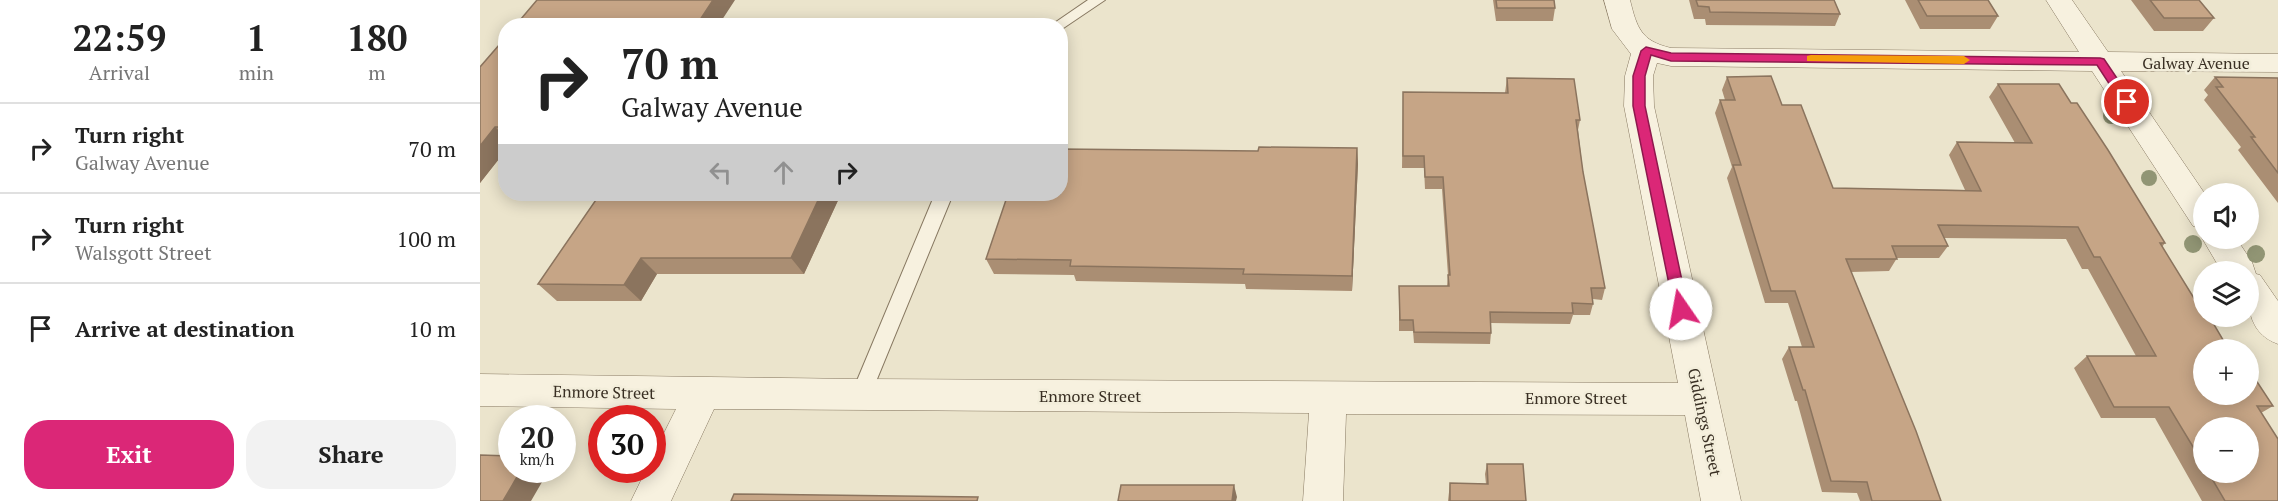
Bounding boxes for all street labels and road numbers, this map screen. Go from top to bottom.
street label: Galway Avenue [2142,52,2250,74]
street label: Giddings Street [1683,366,1727,478]
street label: Enmore Street [553,380,655,404]
street label: Enmore Street [1039,385,1141,407]
street label: Enmore Street [1525,387,1627,409]

